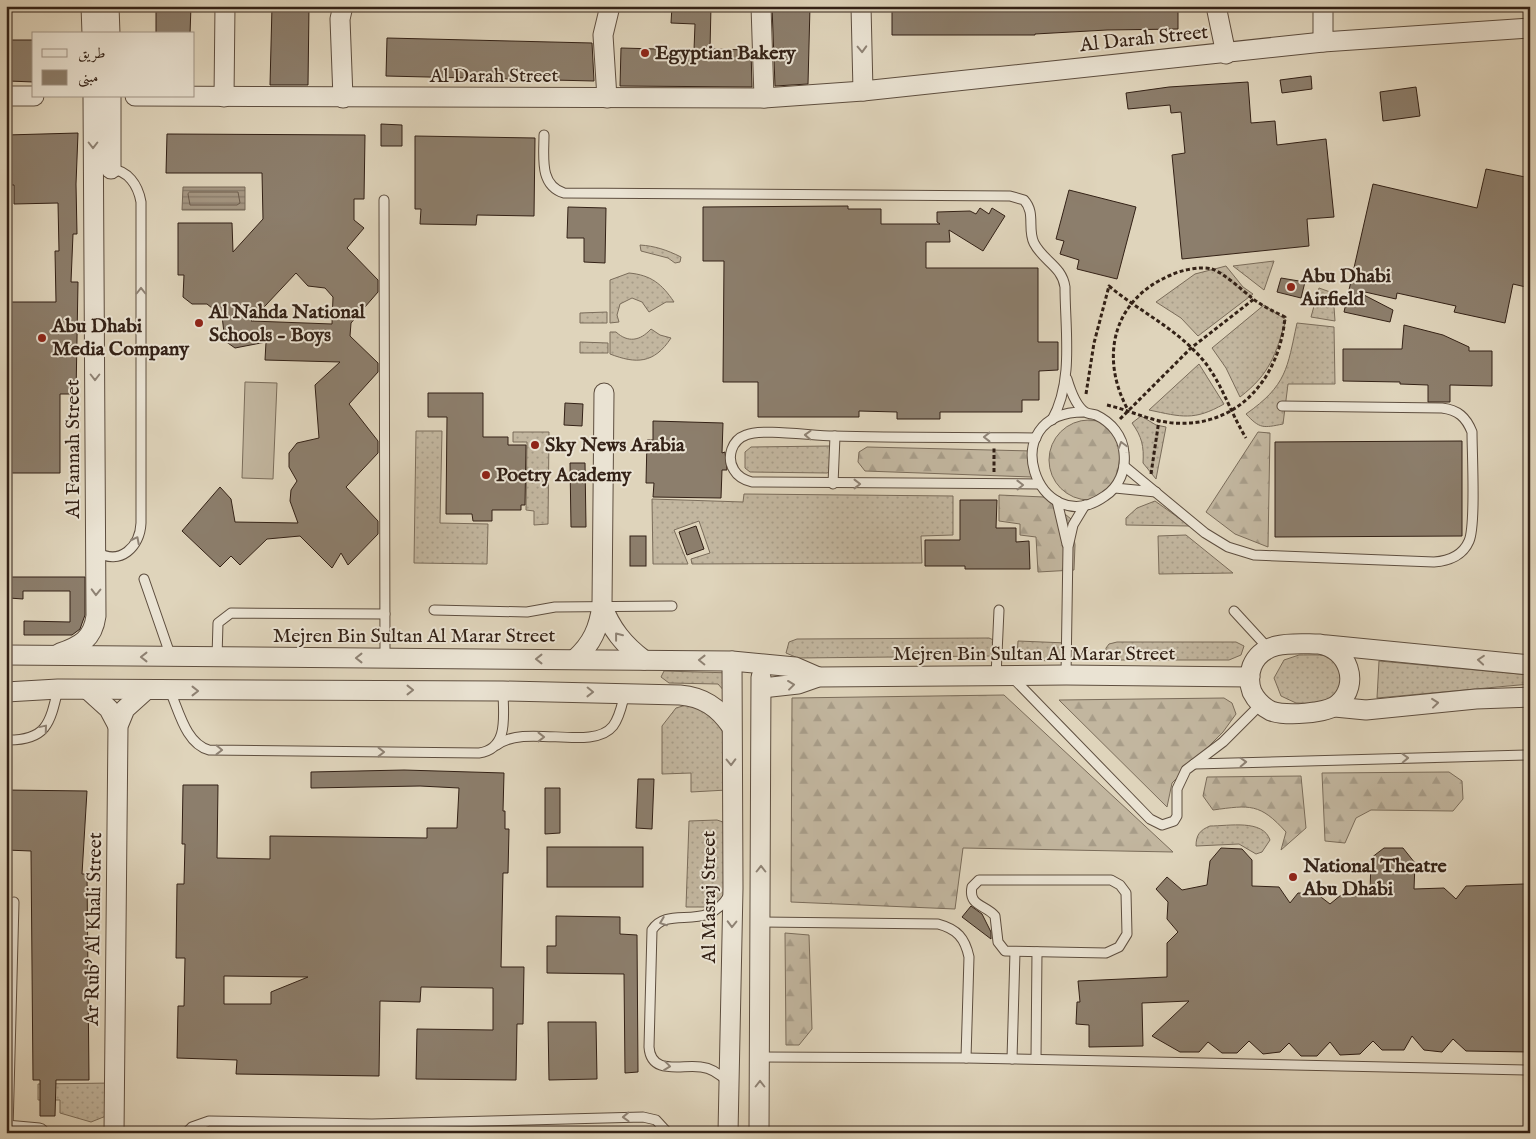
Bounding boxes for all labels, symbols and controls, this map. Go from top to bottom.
street label: Al Darah Street [1078,20,1209,58]
legend [32,32,195,98]
place label: Egyptian Bakery [655,41,797,66]
text: طريق [78,44,105,63]
one-way arrow [857,45,867,53]
marker: Egyptian Bakery [639,47,651,59]
street label: Al Darah Street [429,64,559,89]
text: مبنى [78,68,98,88]
one-way arrow [88,141,99,149]
place label: Abu Dhabi Airfield [1300,264,1392,312]
marker: Abu Dhabi Airfield [1285,281,1297,293]
one-way arrow [136,286,146,294]
place label: Al Nahda National Schools - Boys [208,300,366,348]
place label: Abu Dhabi Media Company [51,314,190,362]
marker: Al Nahda National Schools - Boys [193,317,205,329]
marker: Abu Dhabi Media Company [36,332,48,344]
one-way arrow [90,374,100,382]
street label: Al Fannah Street [61,379,86,520]
one-way arrow [803,430,811,441]
one-way arrow [983,432,991,442]
place label: Sky News Arabia [545,433,685,458]
marker: Sky News Arabia [529,439,541,451]
one-way arrow [1117,441,1128,450]
place label: Poetry Academy [496,463,632,488]
marker: Poetry Academy [480,469,492,481]
one-way arrow [854,479,862,489]
one-way arrow [1016,480,1024,490]
one-way arrow [130,536,140,545]
one-way arrow [91,589,101,597]
street label: Mejren Bin Sultan Al Marar Street [273,624,555,649]
one-way arrow [616,633,624,642]
street label: Mejren Bin Sultan Al Marar Street [893,642,1175,667]
one-way arrow [140,652,148,662]
one-way arrow [355,653,363,663]
one-way arrow [535,654,543,664]
one-way arrow [698,655,706,665]
one-way arrow [1477,655,1485,666]
one-way arrow [787,680,795,691]
one-way arrow [406,685,414,695]
one-way arrow [192,686,199,696]
one-way arrow [586,686,594,697]
one-way arrow [1431,698,1439,709]
one-way arrow [38,725,46,734]
one-way arrow [538,732,545,742]
one-way arrow [215,745,223,756]
one-way arrow [378,747,385,757]
one-way arrow [1402,753,1409,763]
one-way arrow [1239,757,1247,768]
one-way arrow [726,758,736,766]
street label: Al Masraj Street [697,831,722,964]
street label: Ar Rub' Al Khali Street [80,832,108,1027]
place label: National Theatre Abu Dhabi [1302,854,1448,902]
one-way arrow [756,865,766,872]
marker: National Theatre Abu Dhabi [1287,871,1299,883]
one-way arrow [659,916,668,926]
one-way arrow [727,921,737,929]
one-way arrow [664,1060,672,1071]
one-way arrow [754,1080,765,1088]
one-way arrow [621,1112,629,1123]

